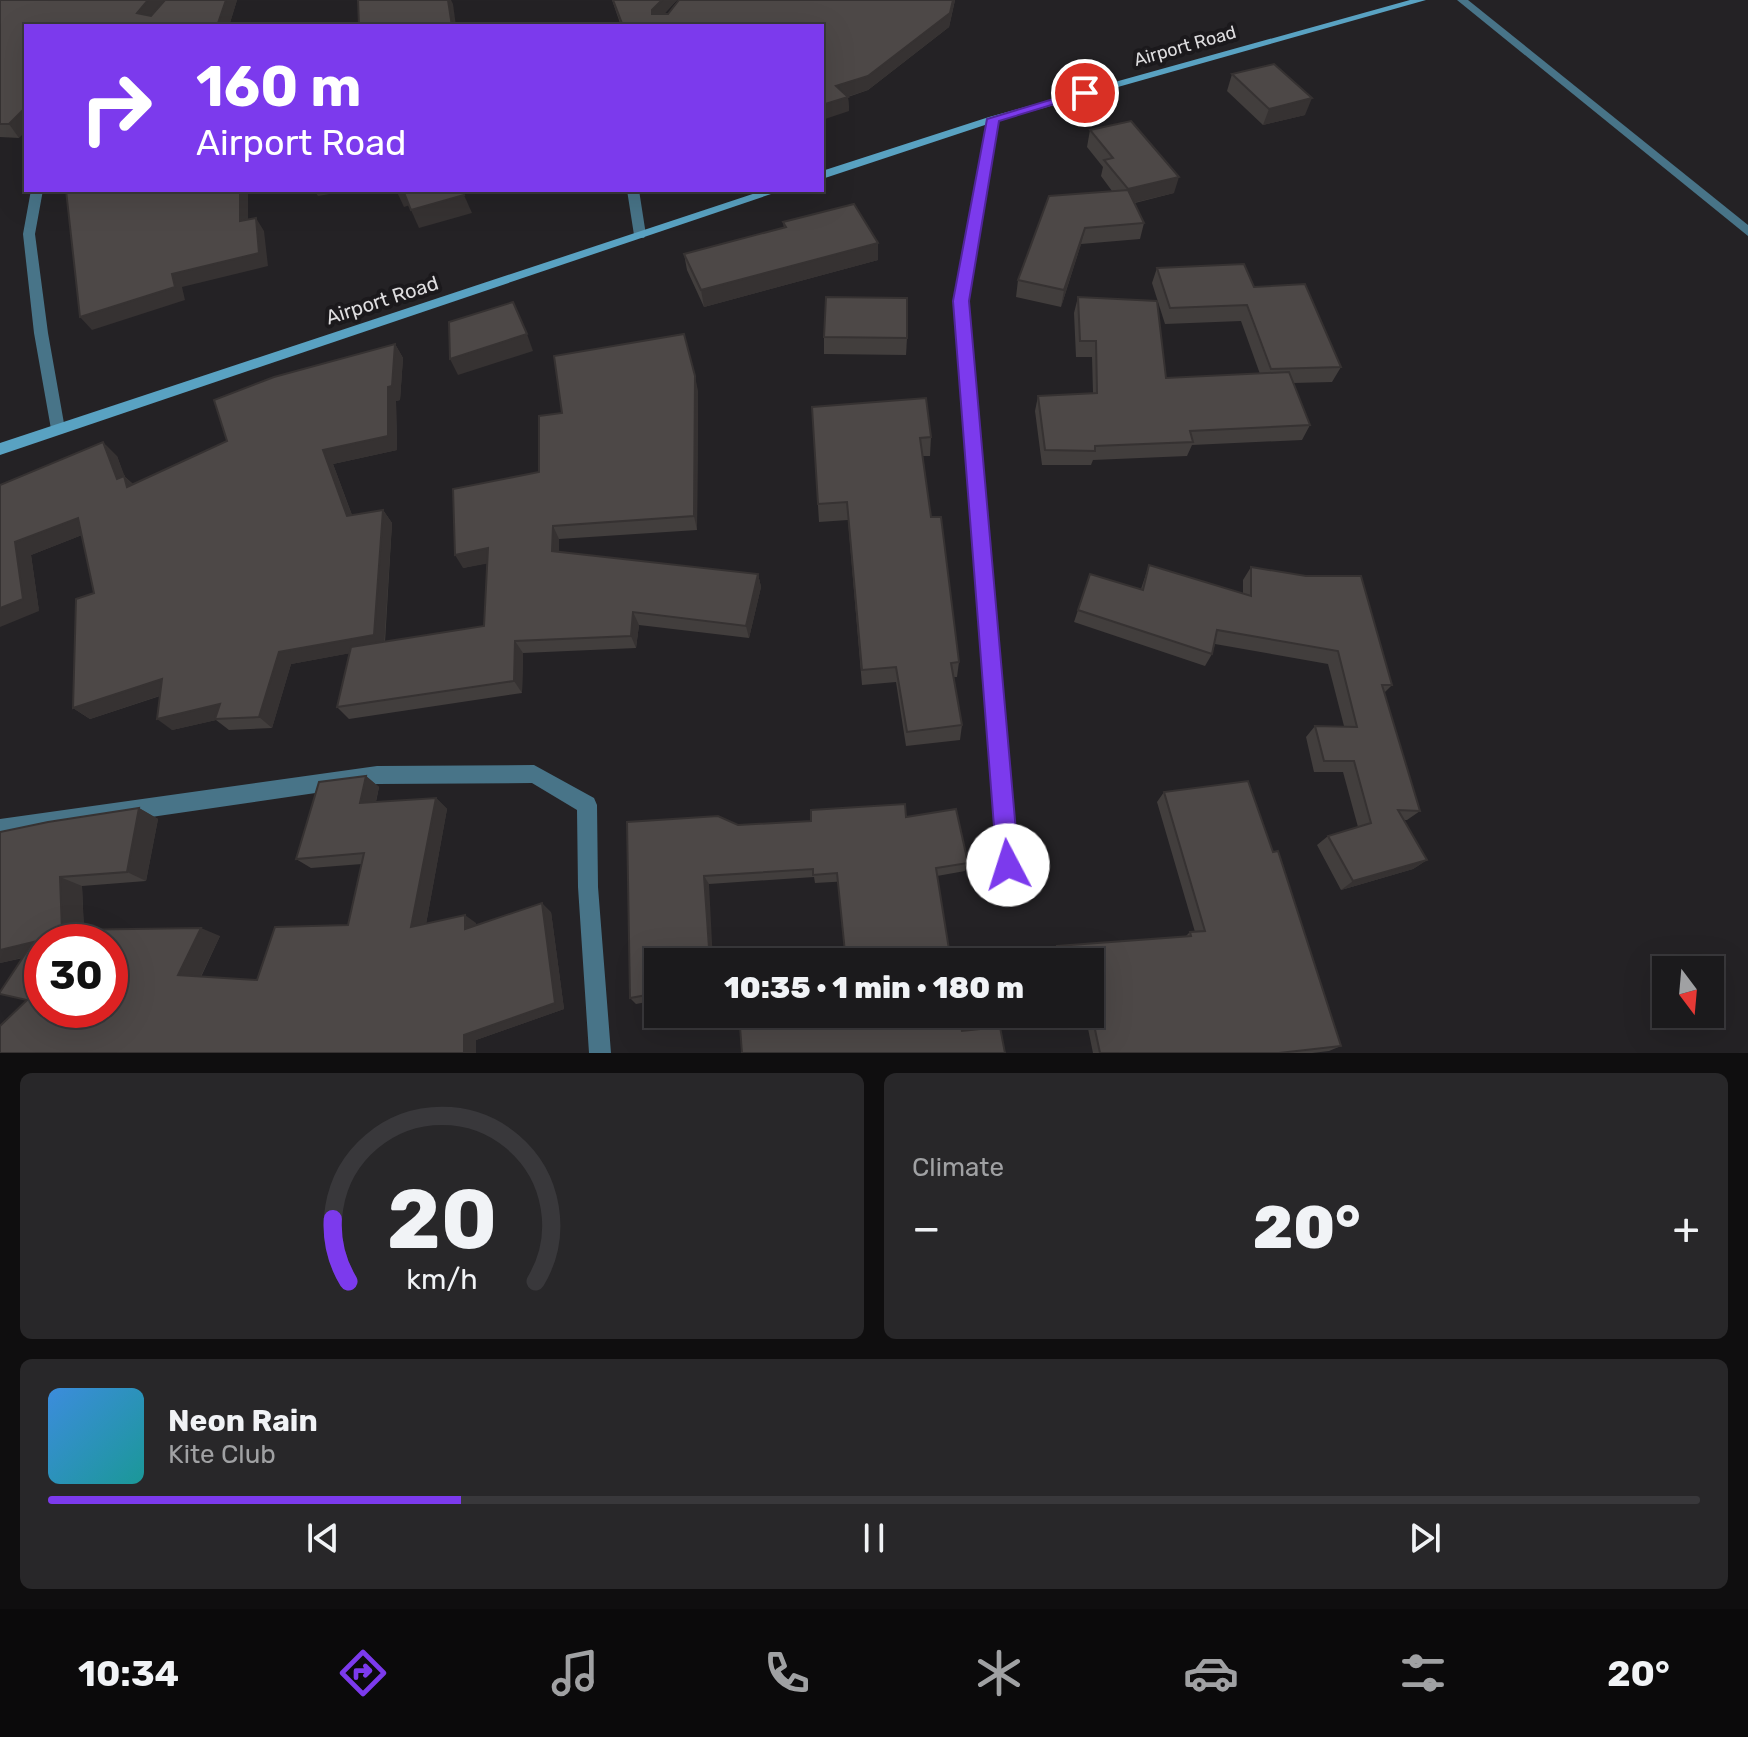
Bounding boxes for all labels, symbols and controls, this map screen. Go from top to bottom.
street label: Airport Road [1131,21,1239,71]
text: 160 m [196,54,362,120]
icon: right [64,56,168,160]
pin [1051,59,1119,127]
icon: arrive [1063,71,1107,115]
text: Airport Road [196,121,407,164]
street label: Airport Road [323,271,441,329]
position arrow [966,823,1050,907]
speed limit sign: 30 [24,924,128,1028]
north arrow [1652,956,1724,1028]
map controls [1652,956,1724,1028]
text: 10:35 · 1 min · 180 m [724,970,1024,1006]
text: Climate [912,1152,1004,1183]
text: 20 [387,1170,497,1269]
text: 20° [1253,1192,1360,1263]
text: − [912,1202,941,1254]
text: + [1673,1202,1700,1254]
text: km/h [406,1262,478,1296]
text: Neon Rain [168,1403,318,1439]
text: Kite Club [168,1439,276,1470]
icon: previous [301,1516,345,1560]
icon: pause [852,1516,896,1560]
icon: next [1403,1516,1447,1560]
icon: directions [335,1645,391,1701]
icon: music [547,1645,603,1701]
icon: phone [759,1645,815,1701]
icon: climate [971,1645,1027,1701]
icon: car [1183,1645,1239,1701]
icon: filters [1395,1645,1451,1701]
text: 10:34 [78,1652,179,1695]
text: 20° [1607,1652,1670,1695]

